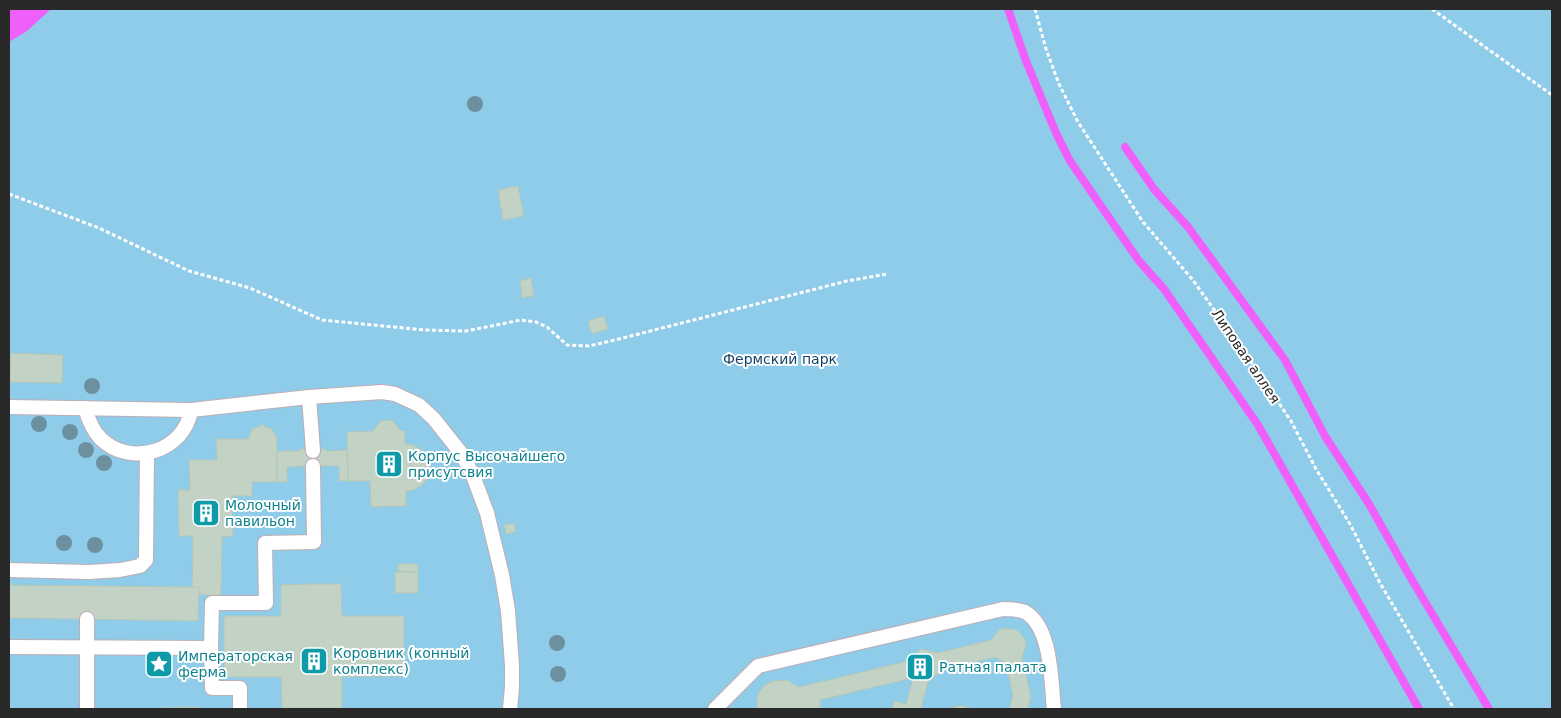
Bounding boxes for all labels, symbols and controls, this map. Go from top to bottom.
street label: Липовая аллея [1208,306,1284,406]
park label: Фермский парк [723,351,837,367]
place label: Корпус Высочайшего присутсвия [408,448,565,480]
building icon: Корпус Высочайшего присутсвия [374,449,404,479]
place label: Молочный павильон [225,497,301,529]
building icon: Молочный павильон [191,498,221,528]
place label: Коровник (конный комплекс) [333,645,469,677]
building icon: Коровник (конный комплекс) [299,646,329,676]
place label: Императорская ферма [178,648,293,680]
place icon: Императорская ферма [144,649,174,679]
building icon: Ратная палата [905,652,935,682]
place label: Ратная палата [939,659,1047,675]

